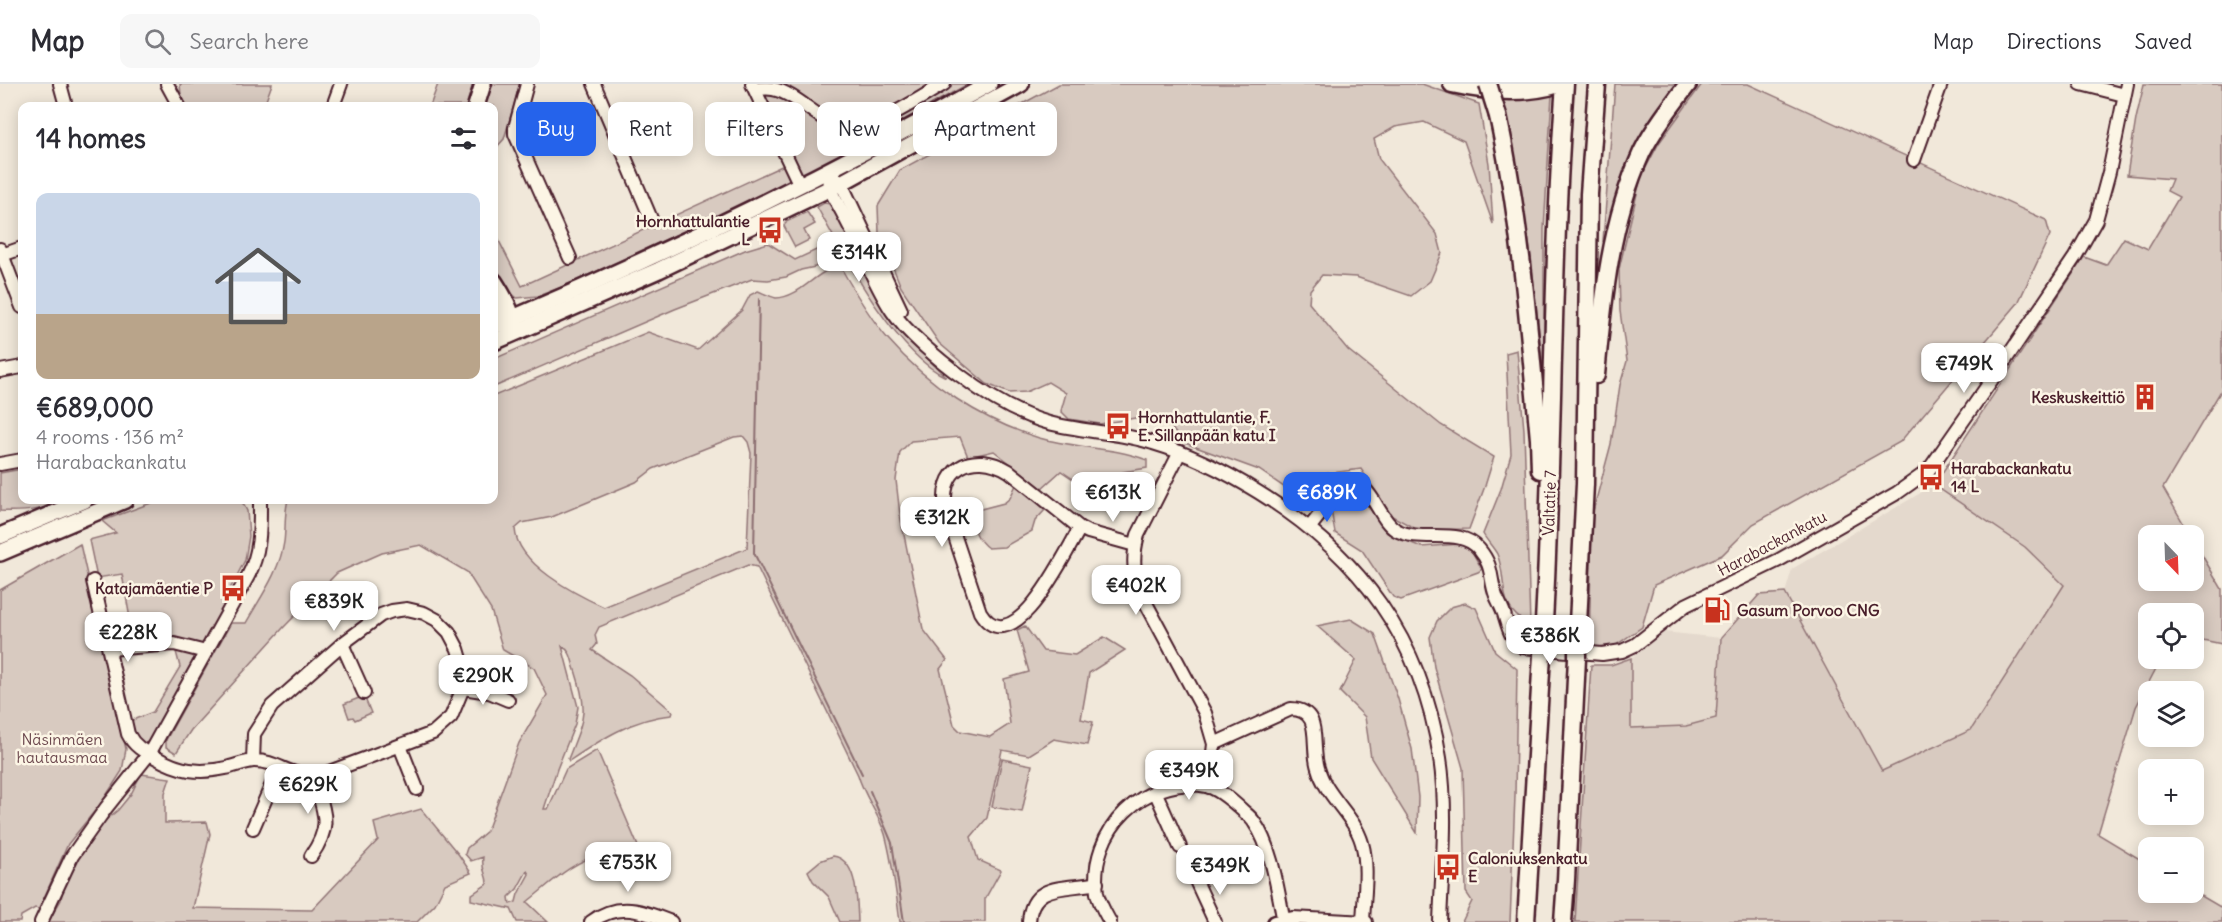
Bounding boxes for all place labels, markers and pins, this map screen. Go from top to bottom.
place label: Hornhattulantie L [636,211,750,249]
bus stop icon: Hornhattulantie L [755,215,785,245]
pin: €314K [817,232,901,283]
pin: €749K [1922,343,2006,394]
building icon: Keskuskeittiö [2130,382,2160,412]
place label: Keskuskeittiö [2031,387,2125,407]
place label: Hornhattulantie, F. E. Sillanpään katu I [1138,407,1276,446]
bus stop icon: Hornhattulantie, F. E. Sillanpään katu I [1103,411,1133,441]
place label: Harabackankatu 14 L [1951,458,2072,496]
bus stop icon: Harabackankatu 14 L [1916,462,1946,492]
pin: €613K [1071,472,1155,523]
pin: €689K [1285,472,1369,523]
pin: €312K [900,497,984,548]
pin: €402K [1094,565,1178,616]
bus stop icon: Katajamäentie P [218,573,248,603]
place label: Katajamäentie P [95,578,213,598]
pin: €839K [292,581,376,632]
fuel station icon: Gasum Porvoo CNG [1702,595,1732,625]
place label: Gasum Porvoo CNG [1737,600,1880,620]
pin: €228K [86,612,170,663]
pin: €386K [1508,615,1592,666]
pin: €290K [441,655,525,706]
pin: €349K [1147,750,1231,801]
pin: €629K [266,764,350,815]
pin: €753K [586,842,670,893]
pin: €349K [1178,845,1262,896]
place label: Caloniuksenkatu E [1468,848,1588,886]
bus stop icon: Caloniuksenkatu E [1433,852,1463,882]

